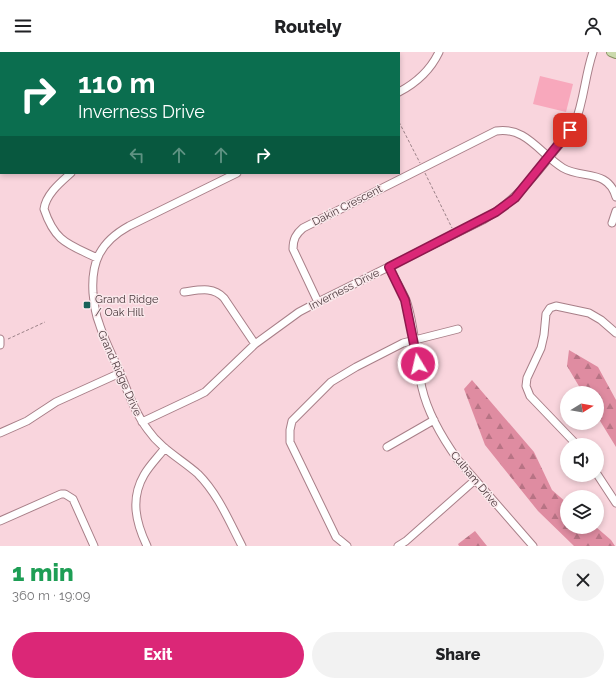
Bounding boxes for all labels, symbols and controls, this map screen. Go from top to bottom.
icon: menu [12,15,34,37]
icon: person [582,15,604,37]
text: Routely [274,16,342,37]
text: 110 m [78,67,156,100]
icon: right [12,68,64,120]
text: Inverness Drive [78,101,205,122]
pin [553,113,587,147]
icon: arrive [559,119,581,141]
icon: left [126,144,148,166]
icon: ahead [168,144,190,166]
icon: ahead [210,144,232,166]
icon: right [252,144,274,166]
street label: Dakin Crescent [310,182,385,229]
street label: Inverness Drive [307,266,382,313]
place label: Grand Ridge / Oak Hill [95,293,159,319]
marker: Grand Ridge / Oak Hill [82,300,92,310]
street label: Grand Ridge Drive [95,328,144,419]
position arrow [397,343,439,385]
north arrow [560,386,604,430]
map controls [560,386,604,534]
button: sound [560,438,604,482]
street label: Culham Drive [448,449,502,510]
button: layers [560,490,604,534]
text: 1 min [12,558,74,587]
button: close [562,559,604,601]
text: 360 m · 19:09 [12,588,90,603]
button: Exit [12,632,304,678]
button: Share [312,632,604,678]

